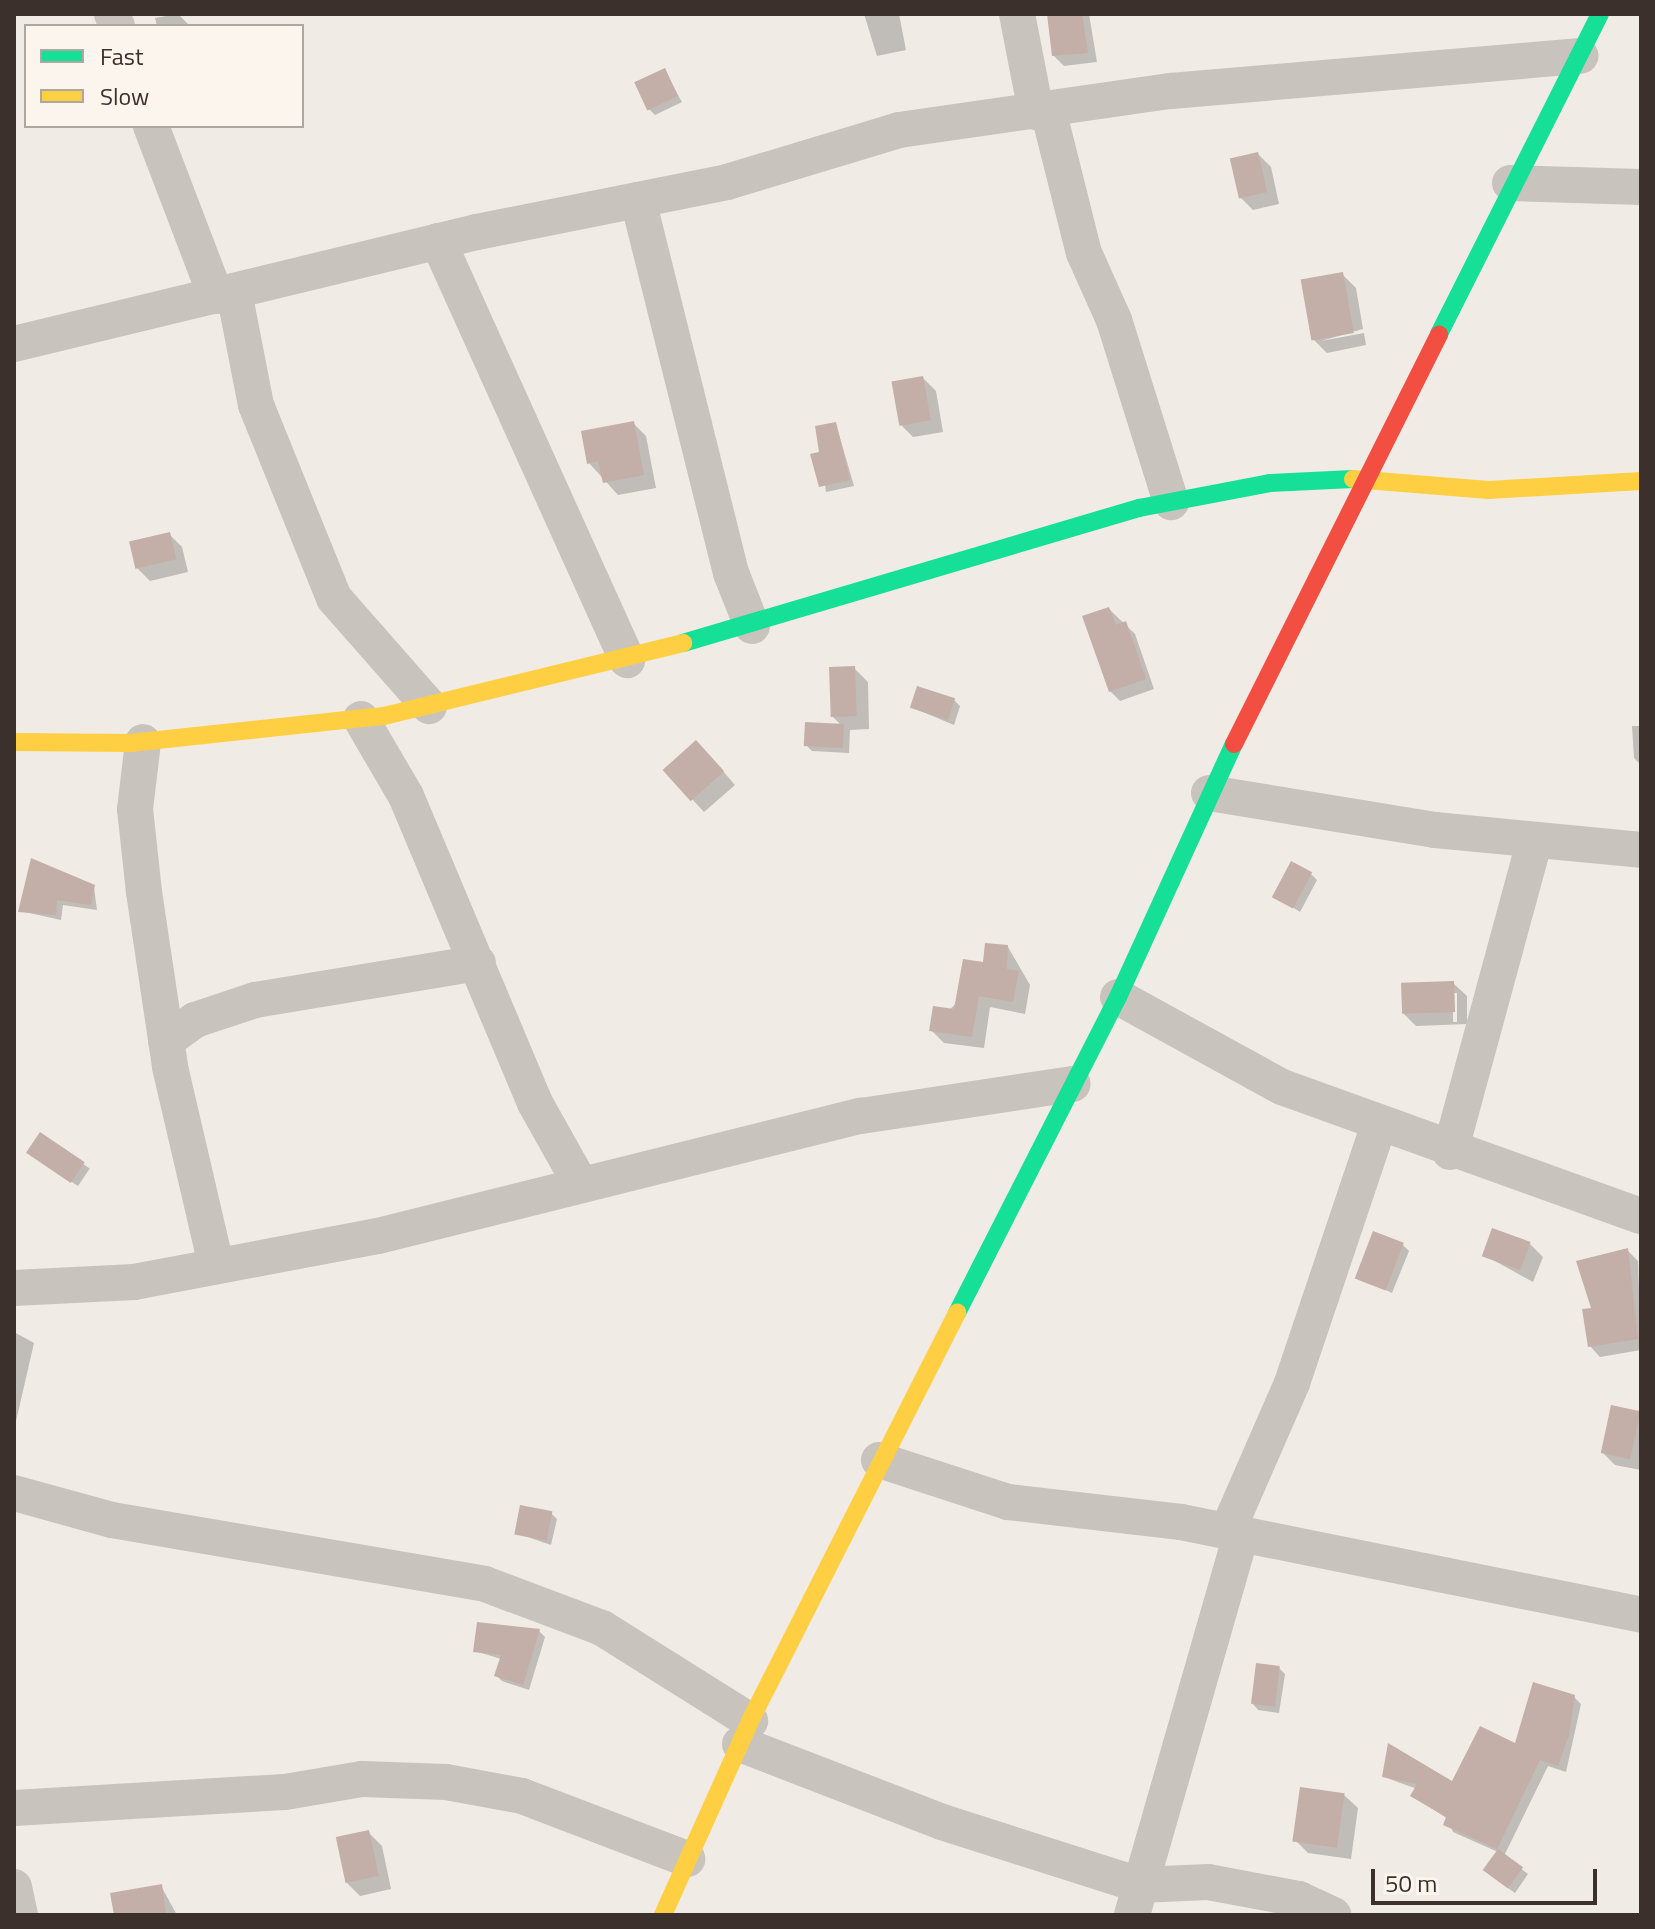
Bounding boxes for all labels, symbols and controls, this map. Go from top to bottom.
legend [24,24,304,128]
text: Fast [100,38,143,74]
text: Slow [100,78,149,114]
scale bar [1375,1853,1601,1903]
text: 50 m [1385,1865,1437,1901]

